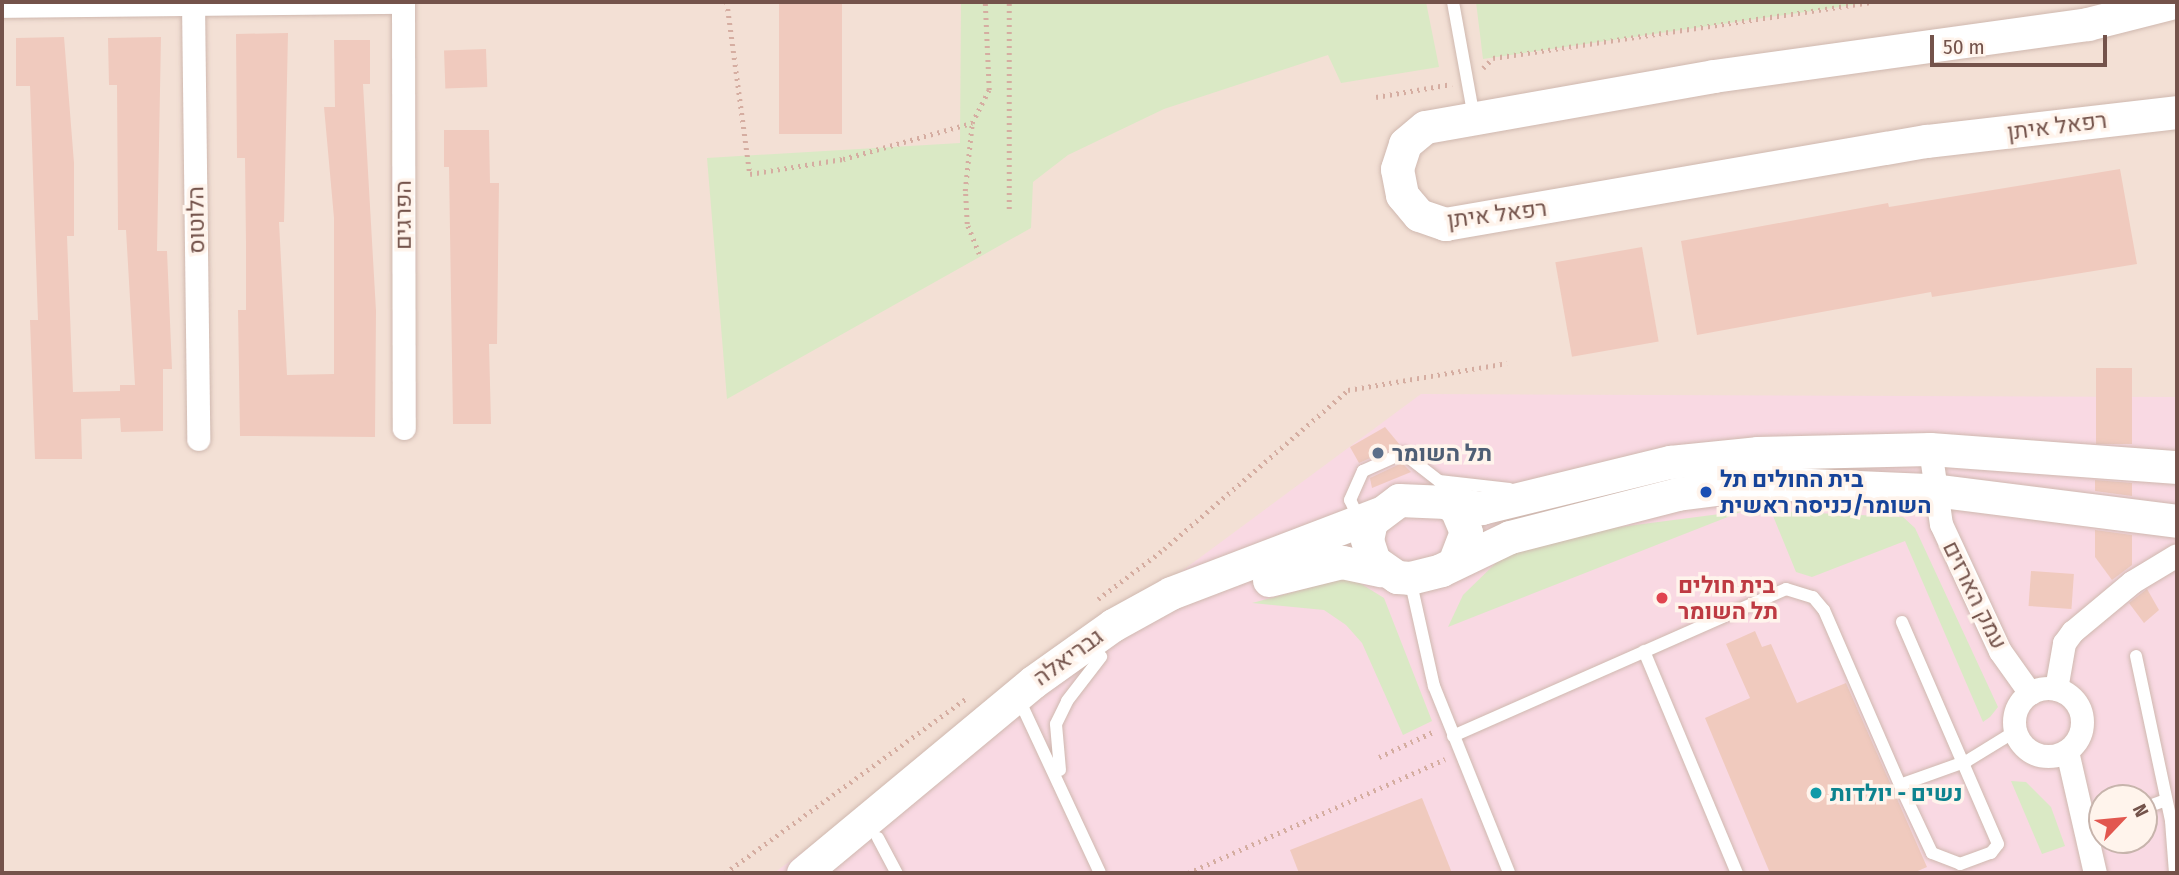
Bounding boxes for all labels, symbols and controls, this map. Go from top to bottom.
scale bar [1934,21,2111,65]
text: 50 m [1943,34,1985,60]
street label: רפאל איתן [2006,106,2108,146]
street label: הפרגים [389,180,417,250]
street label: הלוטוס [182,186,210,254]
street label: רפאל איתן [1446,194,1548,234]
place label: תל השומר [1392,439,1492,467]
marker: תל השומר [1370,445,1386,461]
place label: בית החולים תל השומר/כניסה ראשית [1720,465,1932,519]
marker: בית החולים תל השומר/כניסה ראשית [1698,484,1714,500]
street label: עמק הארזים [1937,536,2013,654]
place label: בית חולים תל השומר [1678,571,1778,625]
marker: בית חולים תל השומר [1652,588,1672,608]
street label: גבריאלה [1028,623,1108,691]
place label: נשים - יולדות [1830,779,1963,807]
north arrow [2088,784,2158,854]
marker: נשים - יולדות [1808,785,1824,801]
text: N [2128,800,2153,821]

